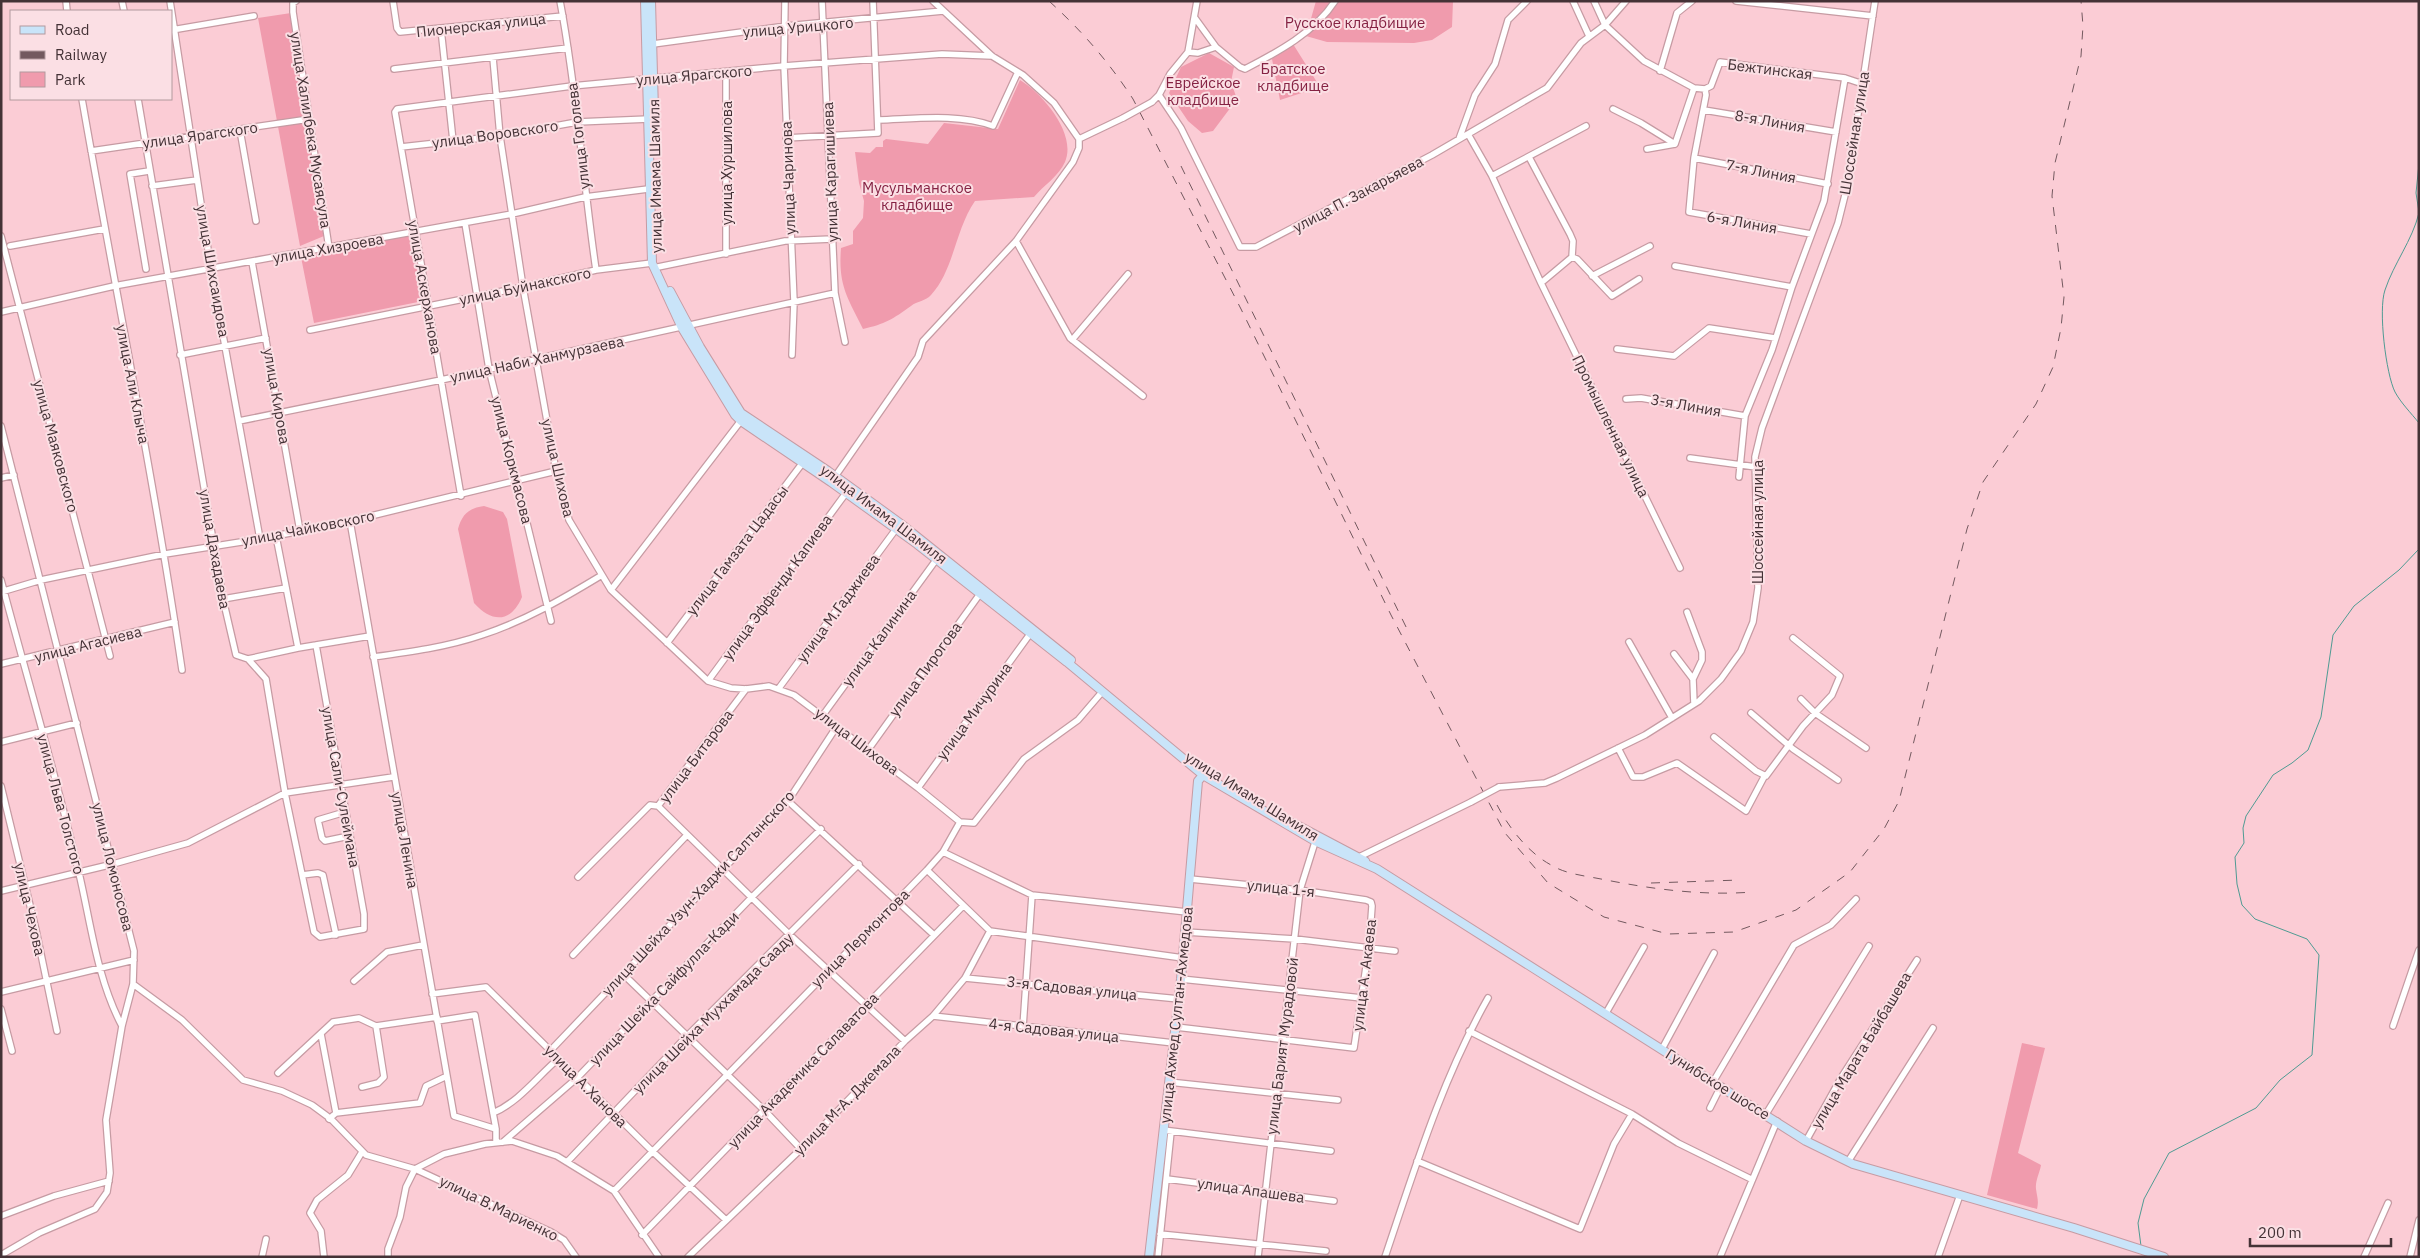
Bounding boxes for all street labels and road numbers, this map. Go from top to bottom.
street label: Пионерская улица [415,9,547,41]
street label: улица Урицкого [742,13,854,41]
street label: улица Халилбека Мусаясула [286,30,336,230]
street label: Бежтинская [1726,54,1814,84]
street label: улица Ярагского [635,60,753,90]
street label: Шоссейная улица [1835,70,1873,196]
street label: улица Гоголева [562,82,594,190]
street label: улица Имама Шамиля [644,99,666,253]
street label: улица Хуршилова [717,101,736,225]
street label: улица Карагишиева [818,102,842,242]
street label: 8-я Линия [1733,105,1807,137]
street label: улица Воровского [431,116,559,152]
street label: улица Ярагского [141,118,259,152]
street label: улица Чаринова [777,121,799,235]
street label: улица П. Закарьяева [1289,152,1427,236]
street label: 7-я Линия [1724,155,1798,187]
street label: улица Шихсаидова [192,204,234,338]
street label: 6-я Линия [1705,206,1779,238]
street label: улица Аскерханова [404,218,446,356]
street label: улица Хизроева [271,229,385,267]
street label: улица Буйнакского [457,263,593,309]
street label: улица Али Клыча [112,323,154,445]
street label: улица Наби Ханмурзаева [448,331,626,387]
street label: улица Кирова [259,347,295,445]
street label: Промышленная улица [1568,352,1654,500]
street label: улица Маяковского [29,378,83,514]
street label: 3-я Линия [1649,389,1723,421]
street label: улица Коркмасова [487,394,537,526]
street label: улица Шихова [537,417,579,519]
street label: улица Имама Шамиля [817,460,951,568]
street label: Шоссейная улица [1748,460,1767,584]
street label: улица Гамзата Цадасы [682,481,792,619]
street label: улица Дахадаева [195,488,235,610]
street label: улица Чайковского [240,506,376,550]
street label: улица Эффенди Капиева [718,511,836,663]
street label: улица М.Гаджиева [792,550,884,666]
street label: улица Калинина [838,586,920,690]
street label: улица Пирогова [884,618,966,720]
street label: улица Агасиева [32,621,144,667]
street label: улица Мичурина [932,658,1016,764]
street label: улица Шихова [811,703,903,779]
street label: улица Сали-Сулеймана [317,705,365,869]
street label: улица Битарова [655,706,737,806]
street label: улица Льва Толстого [33,732,89,876]
street label: улица Имама Шамиля [1182,747,1322,845]
street label: улица Шейха Узун-Хаджи Салтынского [598,786,798,1000]
street label: улица Ленина [387,790,423,890]
street label: улица Ломоносова [88,801,138,933]
street label: улица Чехова [10,861,50,957]
street label: улица 1-я [1246,875,1316,901]
street label: улица Лермонтова [807,885,913,991]
street label: улица Ахмед Султан-Ахмедова [1155,906,1197,1124]
street label: улица Шейха Сайфулла-Кади [585,907,743,1069]
street label: улица А. Акаева [1348,918,1380,1032]
street label: улица Шейха Муххамада Сааду [629,928,798,1097]
street label: улица Барият Мурадовой [1262,956,1302,1136]
street label: улица Марата Байбашева [1807,968,1915,1132]
street label: 3-я Садовая улица [1006,972,1138,1004]
street label: улица Академика Салаватова [724,988,882,1152]
street label: 4-я Садовая улица [988,1014,1120,1046]
street label: улица А.Ханова [540,1040,632,1132]
street label: улица М-А. Джемала [789,1041,905,1159]
street label: Гунибское шоссе [1662,1044,1774,1124]
street label: улица В.Мариенко [436,1171,562,1245]
street label: улица Апашева [1196,1173,1306,1207]

